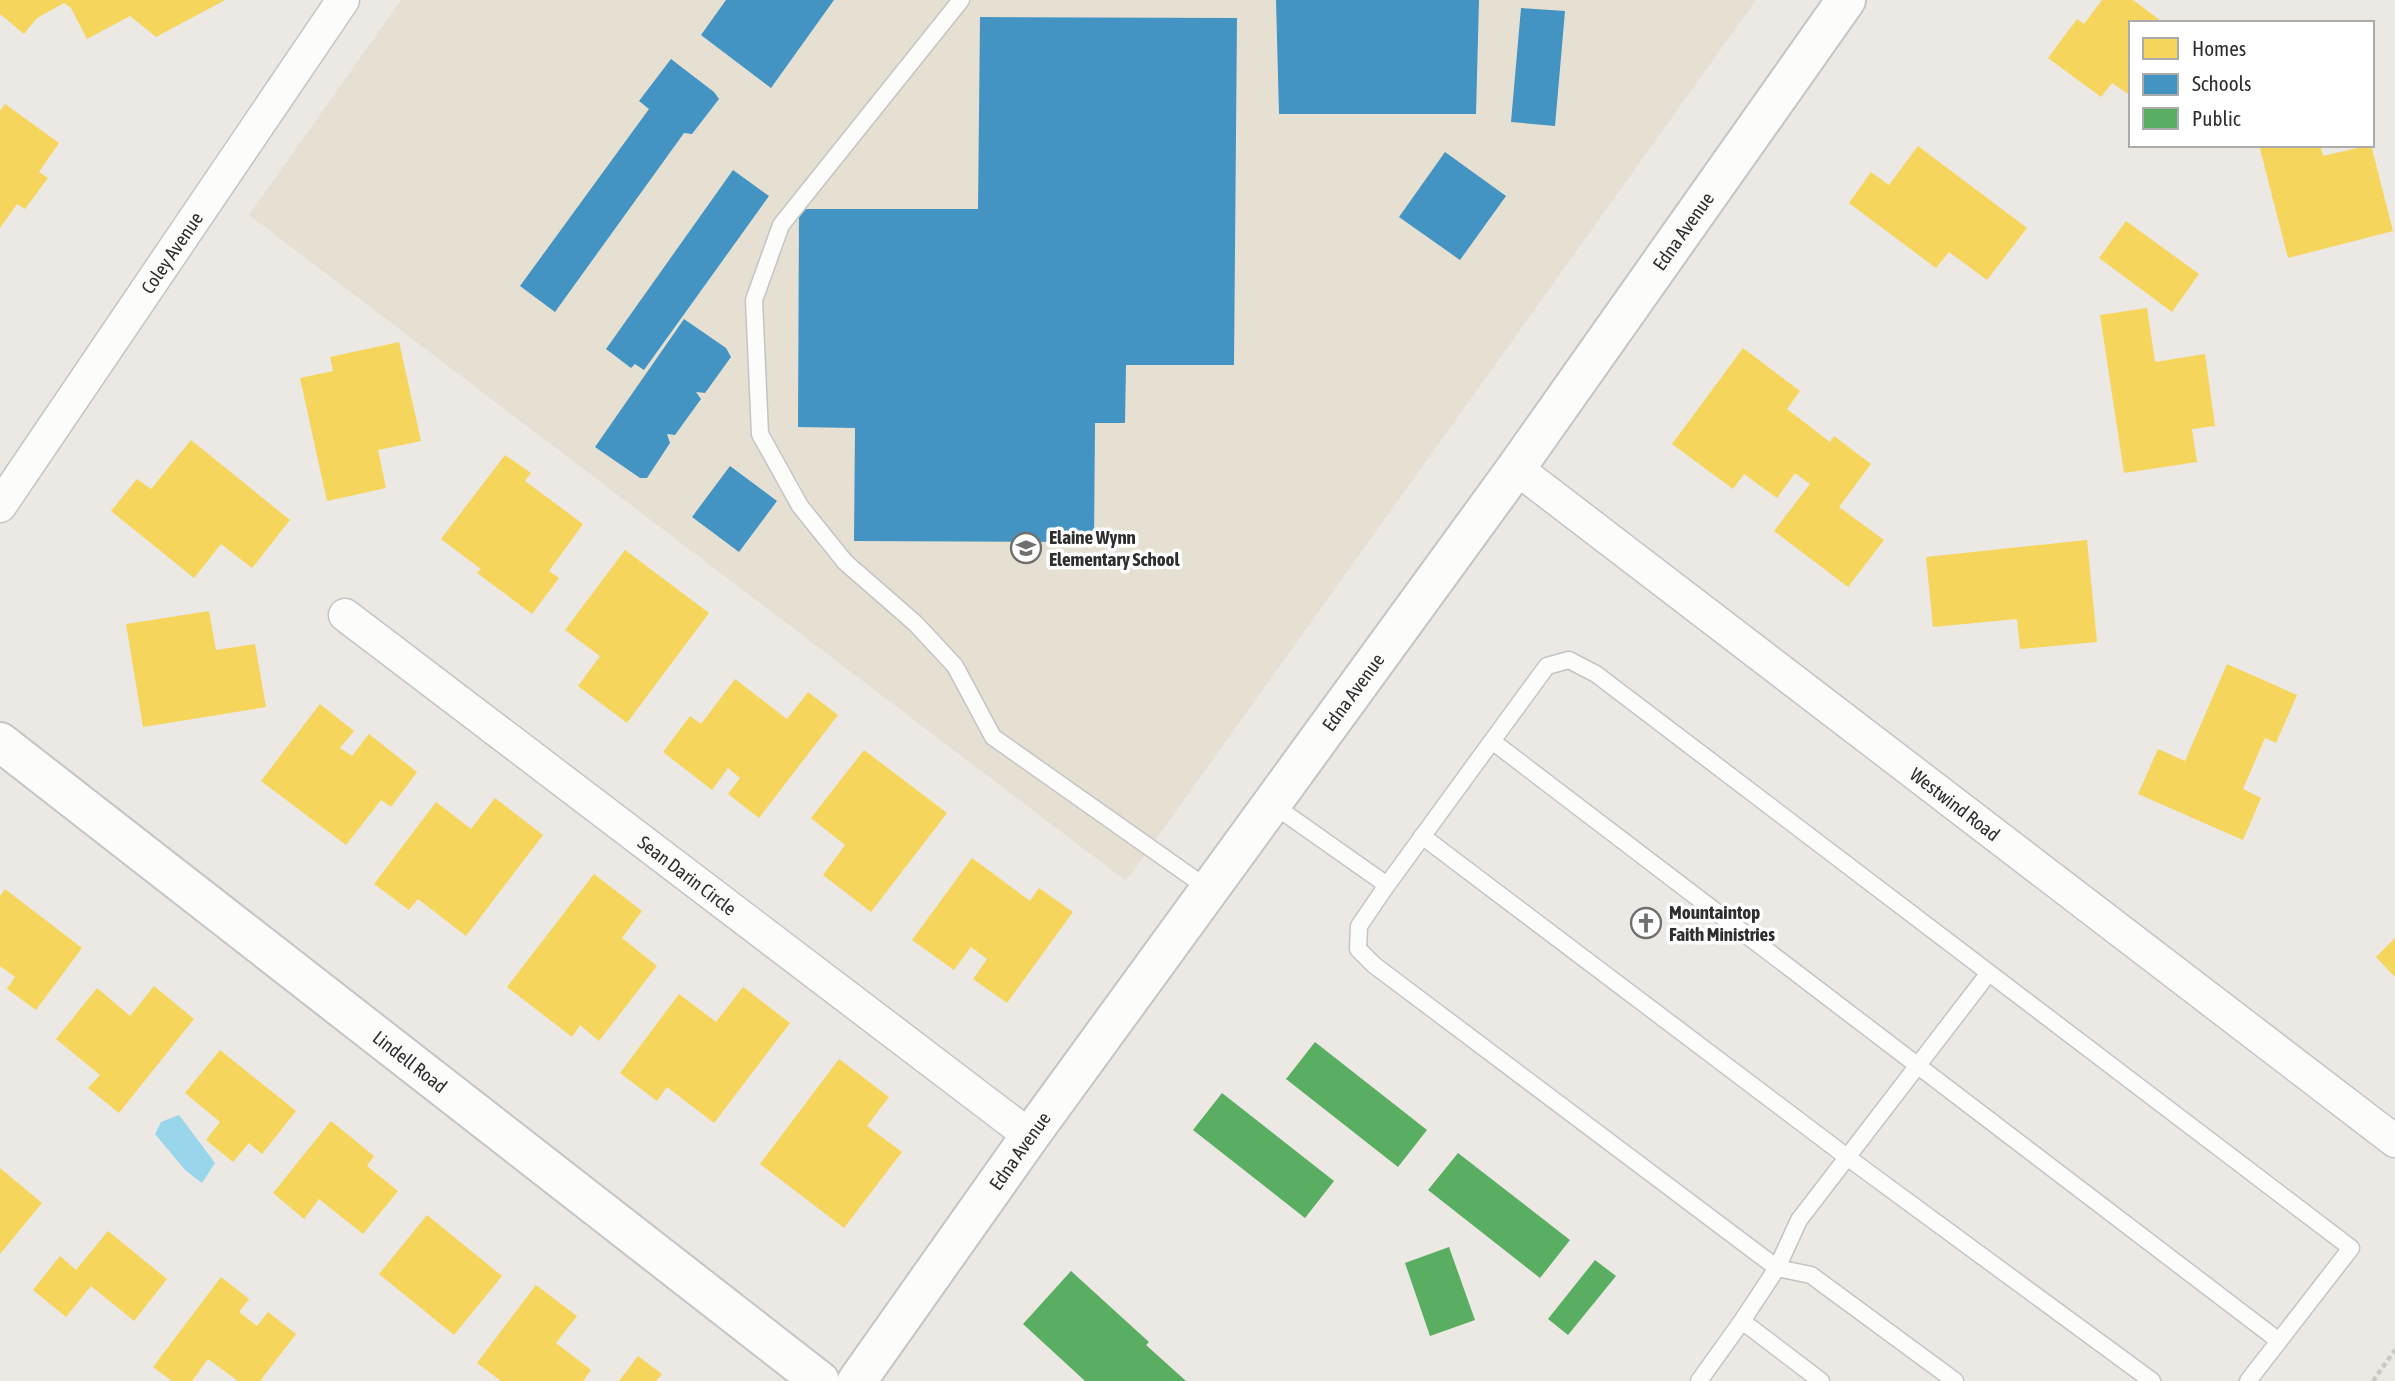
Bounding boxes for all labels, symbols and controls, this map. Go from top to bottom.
legend [2129,21,2374,147]
text: Homes [2192,36,2246,60]
text: Schools [2192,71,2252,95]
text: Public [2192,106,2241,130]
street label: Edna Avenue [1648,188,1718,274]
street label: Coley Avenue [136,208,207,298]
place label: Elaine Wynn Elementary School [1049,526,1181,570]
school or university icon: Elaine Wynn Elementary School [1009,531,1043,565]
street label: Edna Avenue [1318,649,1389,735]
street label: Westwind Road [1906,763,2004,845]
street label: Sean Darin Circle [634,831,741,920]
place label: Mountaintop Faith Ministries [1669,901,1775,945]
church icon: Mountaintop Faith Ministries [1629,906,1663,940]
street label: Lindell Road [369,1026,451,1097]
street label: Edna Avenue [985,1107,1055,1194]

